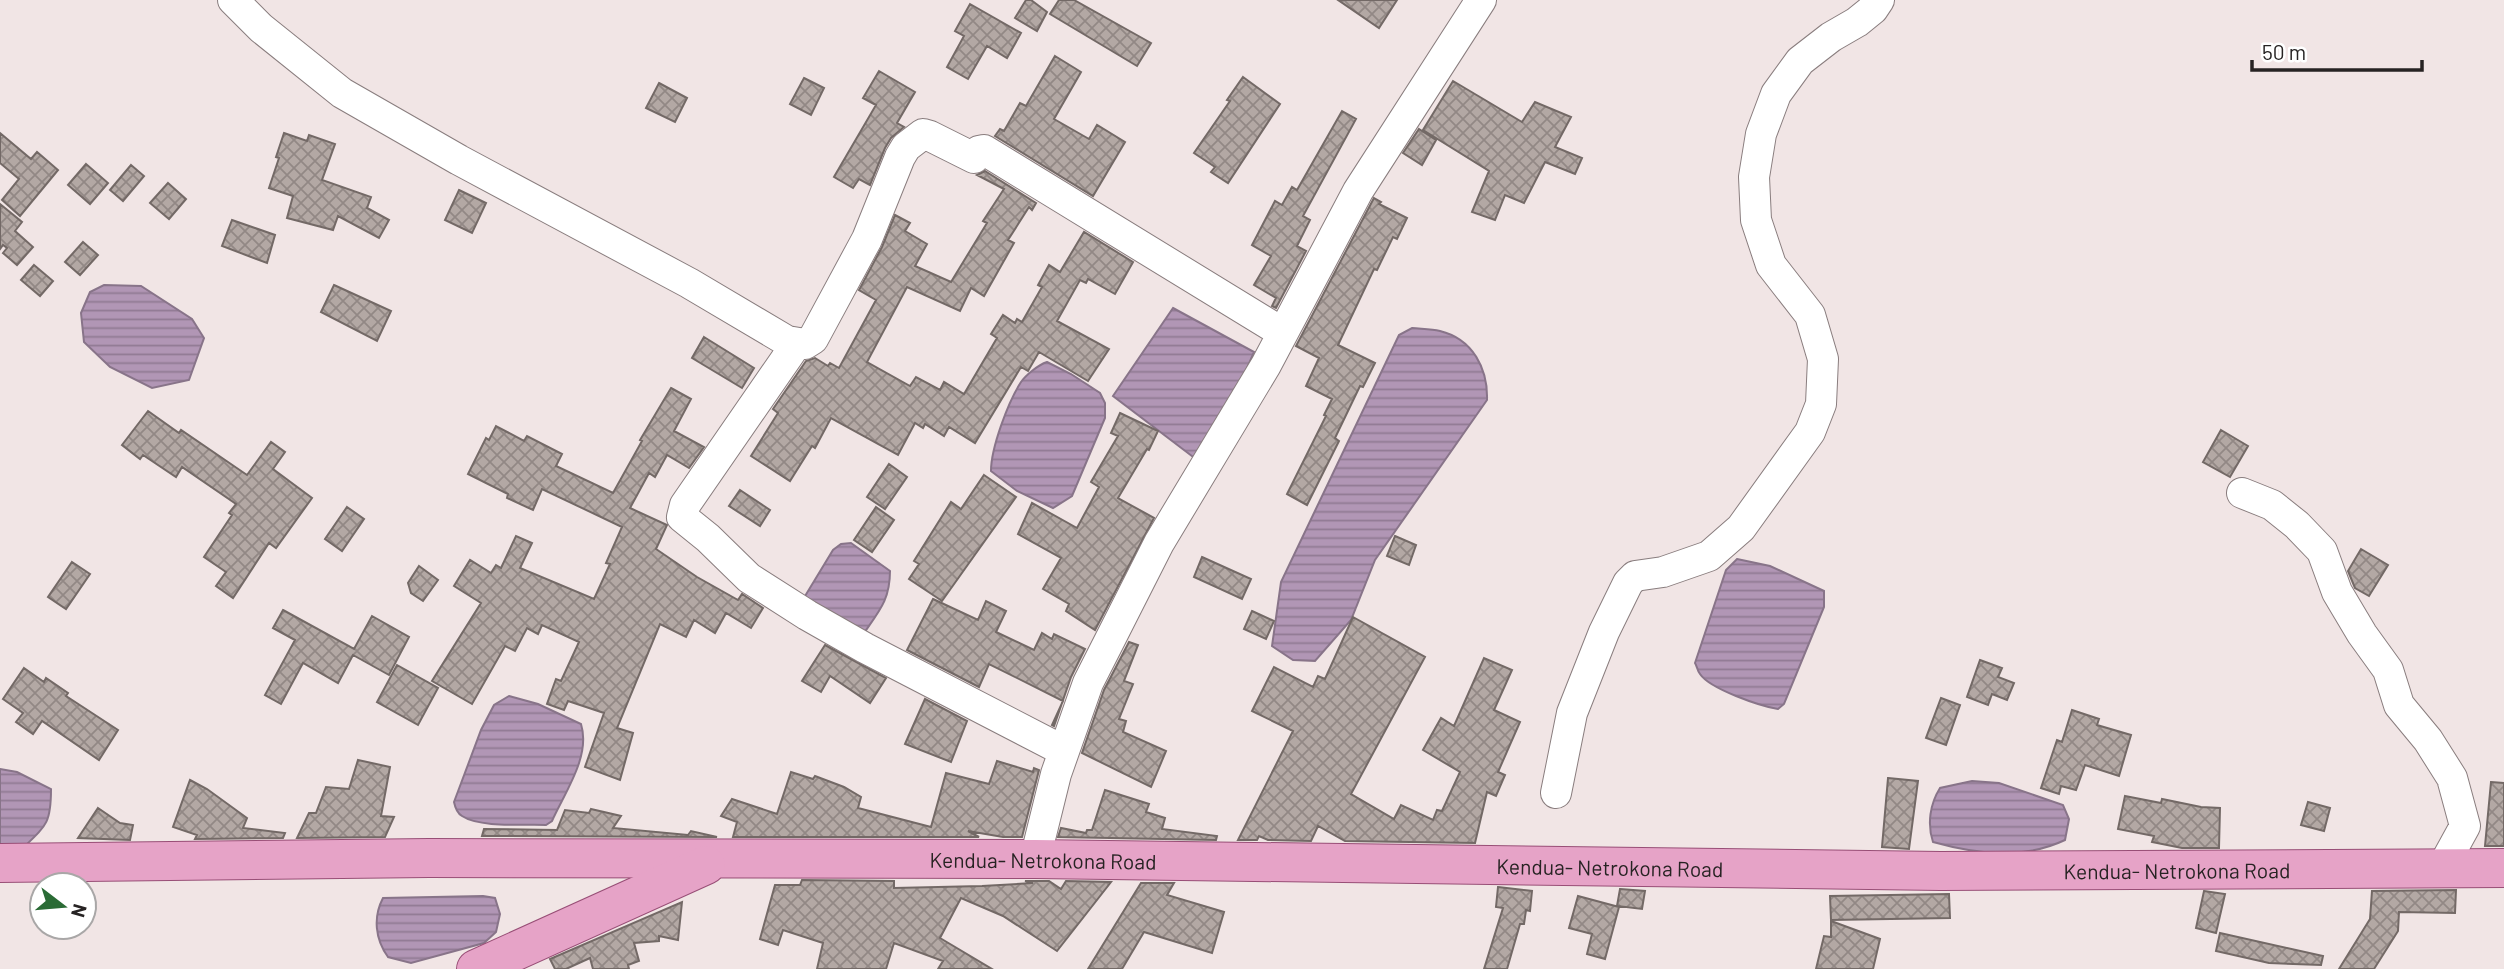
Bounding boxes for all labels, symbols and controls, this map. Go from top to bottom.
scale bar [2252,28,2422,72]
text: 50 m [2262,39,2306,64]
street label: Kendua- Netrokona Road [929,846,1157,873]
street label: Kendua- Netrokona Road [1496,853,1724,881]
street label: Kendua- Netrokona Road [2063,857,2290,883]
north arrow [28,871,98,941]
text: N [67,902,93,920]

